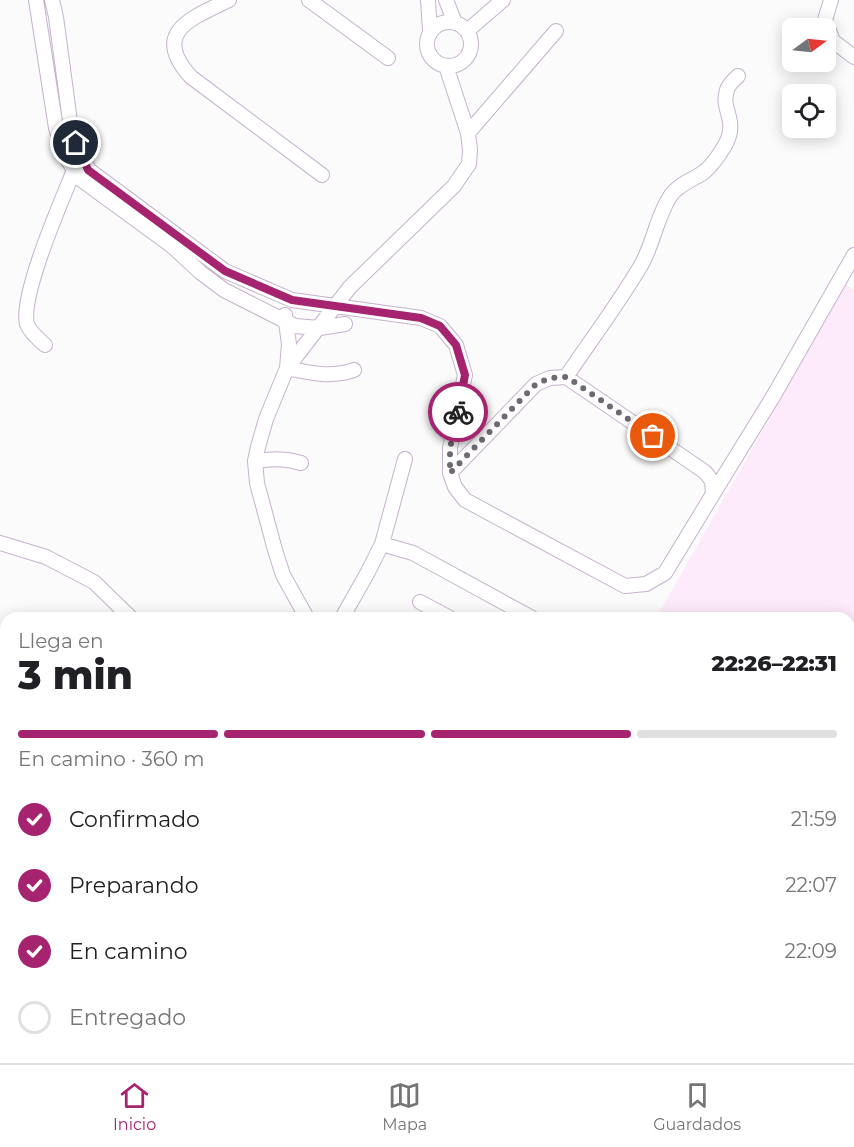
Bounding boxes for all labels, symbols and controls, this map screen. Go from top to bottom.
north arrow [782,18,836,72]
map controls [782,18,836,138]
button: locate [782,84,836,138]
pin [50,117,101,168]
icon: home [59,126,92,159]
courier [428,382,488,442]
icon: bike [442,396,475,429]
pin [627,410,678,461]
icon: bag [636,419,669,452]
text: Llega en [18,629,104,653]
text: 22:26–22:31 [711,650,837,677]
text: 3 min [18,651,133,699]
text: En camino · 360 m [18,747,205,771]
icon: check [18,803,51,836]
text: Confirmado [69,806,200,833]
text: 21:59 [791,807,837,831]
icon: check [18,869,51,902]
text: Preparando [69,872,198,899]
text: 22:07 [785,873,837,897]
icon: check [18,935,51,968]
text: En camino [69,938,188,965]
text: 22:09 [785,939,837,963]
text: Entregado [69,1004,186,1031]
tab: Inicio [113,1079,156,1134]
tab: Mapa [382,1079,427,1134]
tab: Guardados [653,1079,741,1134]

